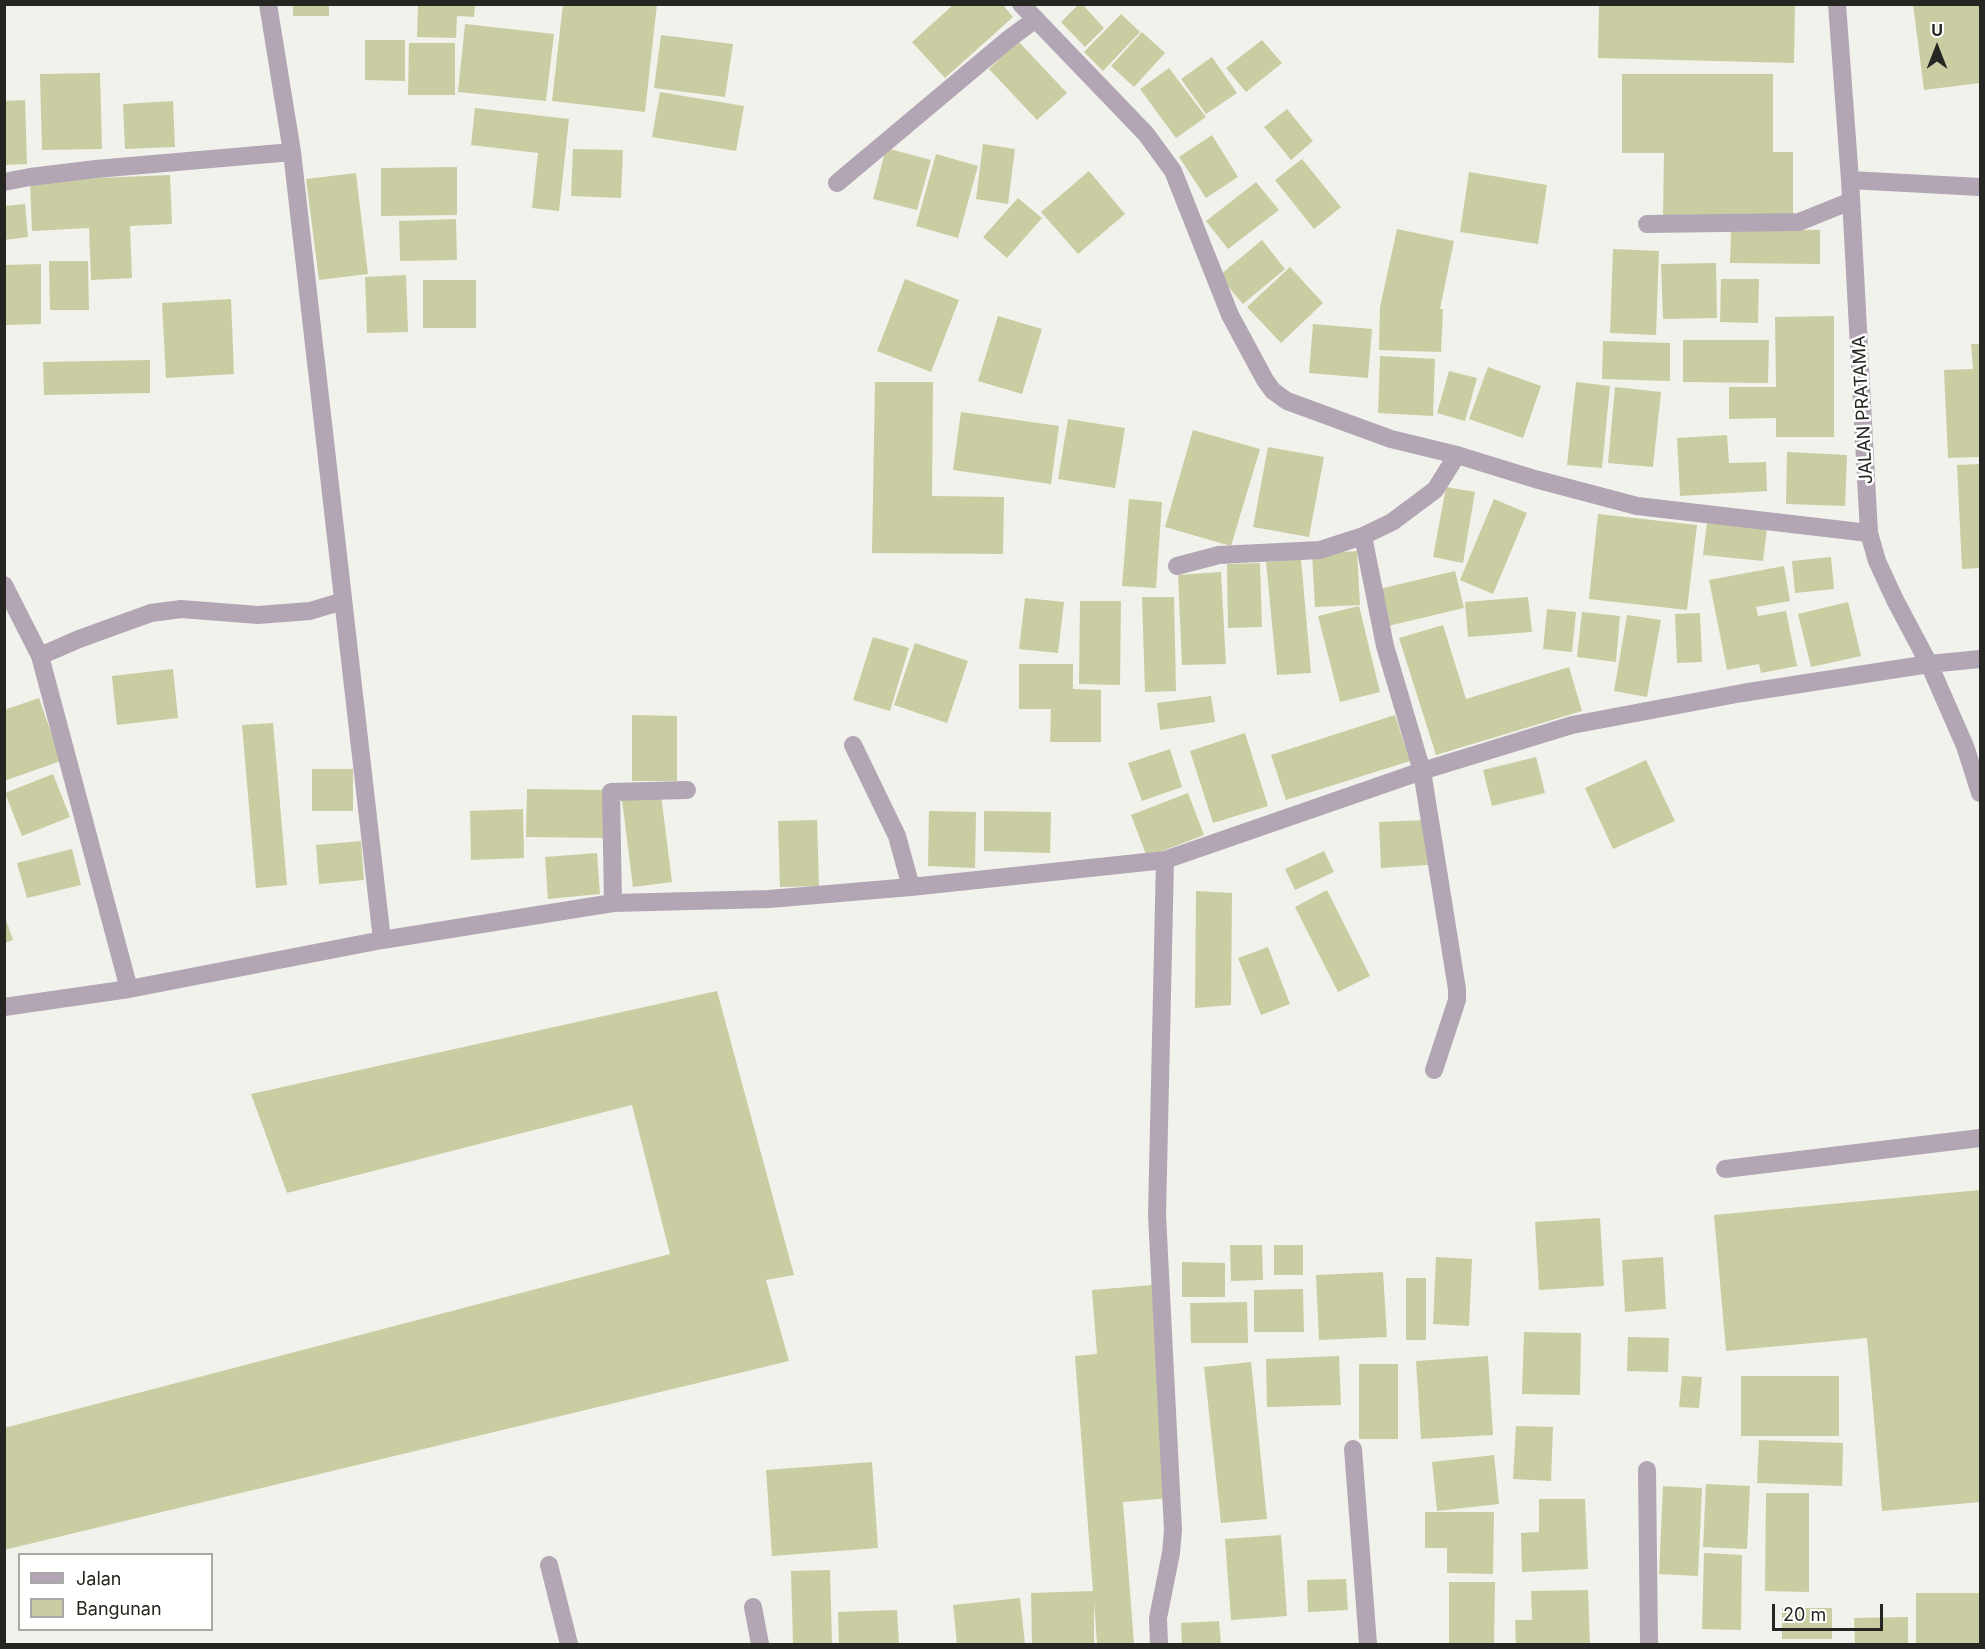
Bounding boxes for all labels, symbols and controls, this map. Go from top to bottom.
north arrow [1907,18,1967,78]
text: U [1931,20,1943,40]
street label: JALAN PRATAMA [1848,335,1878,485]
legend [18,1553,213,1631]
text: Jalan [76,1568,121,1589]
scale bar [1775,1592,1886,1630]
text: Bangunan [76,1598,162,1619]
text: 20 m [1783,1604,1826,1625]

